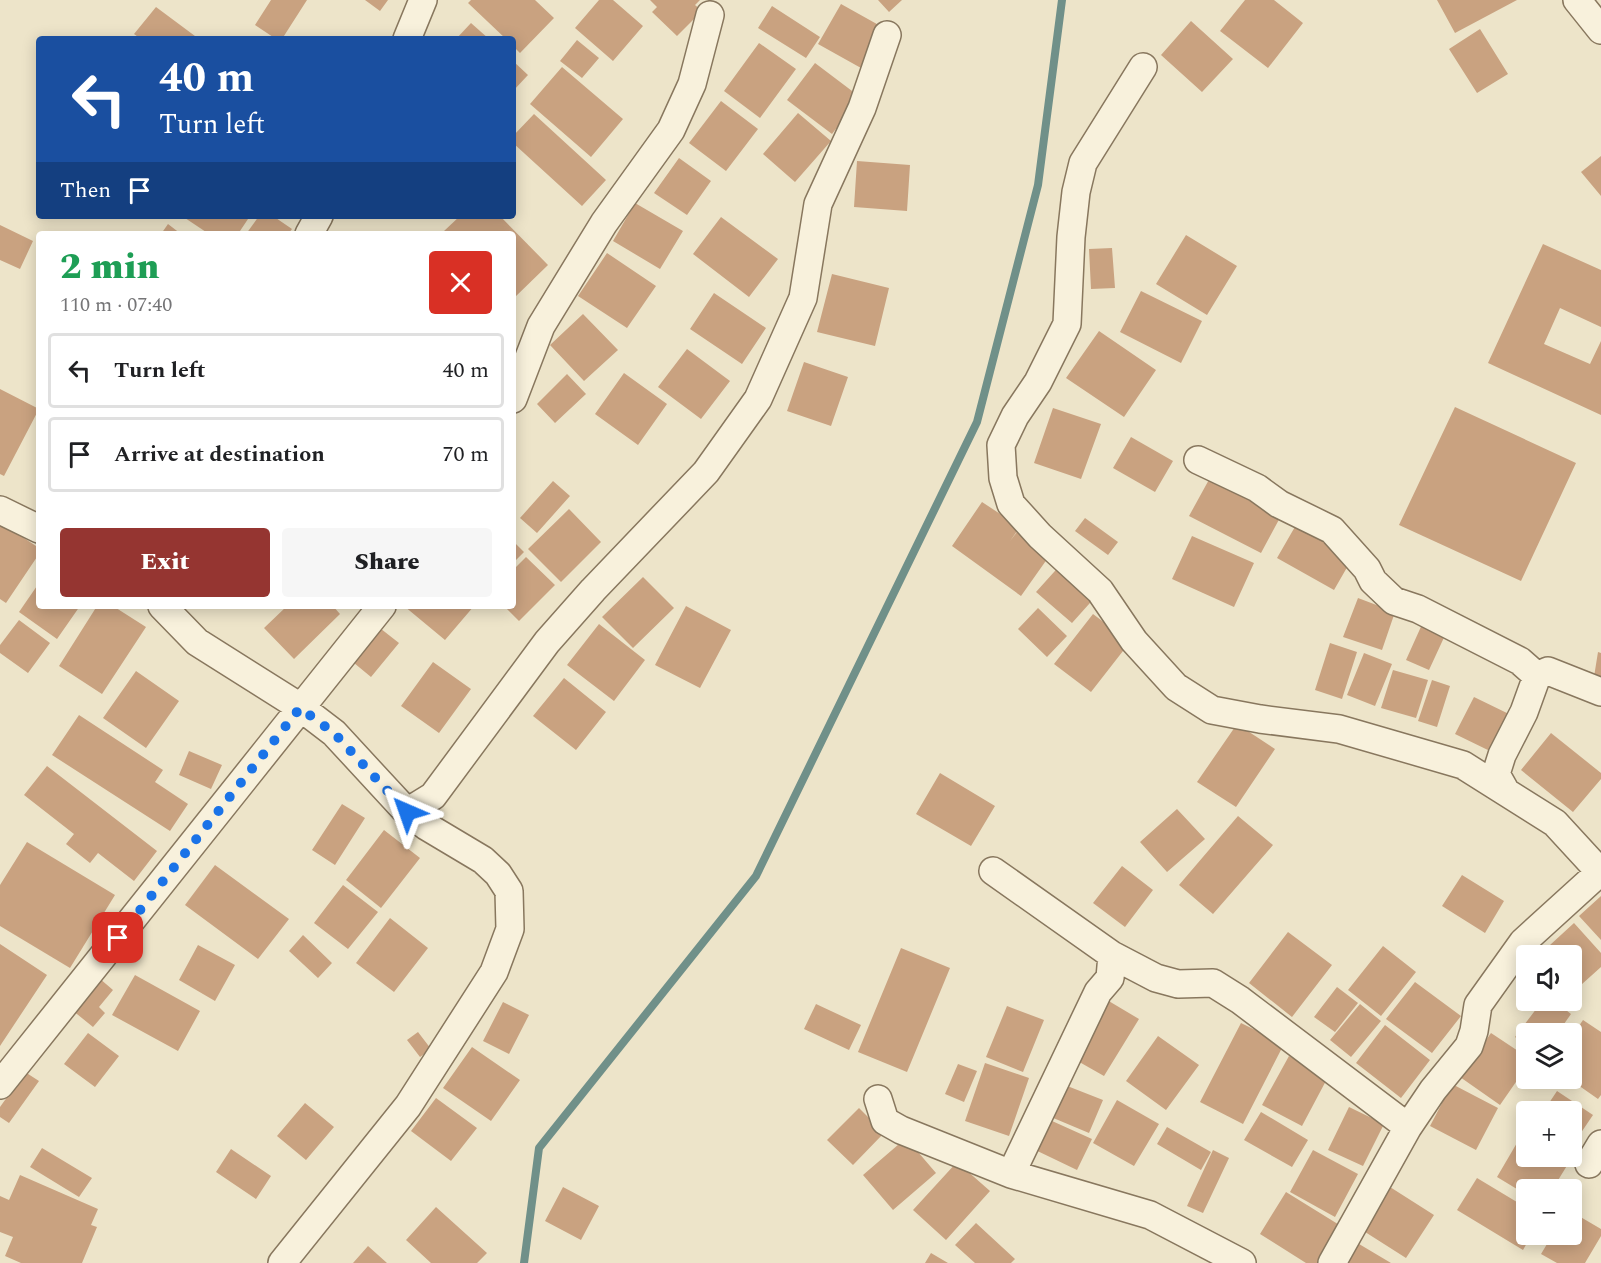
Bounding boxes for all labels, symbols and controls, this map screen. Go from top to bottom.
text: 40 m [159,47,254,110]
icon: left [60,60,138,138]
text: Turn left [159,104,265,146]
text: Then [60,174,111,207]
icon: arrive [123,174,156,207]
text: 2 min [60,240,160,295]
button: close [429,251,492,314]
text: 110 m · 07:40 [60,290,172,320]
icon: left [63,354,96,387]
text: Turn left [114,354,206,387]
text: 40 m [443,354,489,387]
icon: arrive [63,438,96,471]
text: Arrive at destination [114,438,325,471]
text: 70 m [443,438,489,471]
button: Exit [60,528,270,597]
button: Share [282,528,492,597]
position arrow [375,780,439,844]
pin [92,912,143,963]
icon: arrive [101,921,134,954]
map controls [1516,945,1582,1245]
button: sound [1516,945,1582,1011]
button: layers [1516,1023,1582,1089]
button: + [1516,1101,1582,1167]
button: − [1516,1179,1582,1245]

